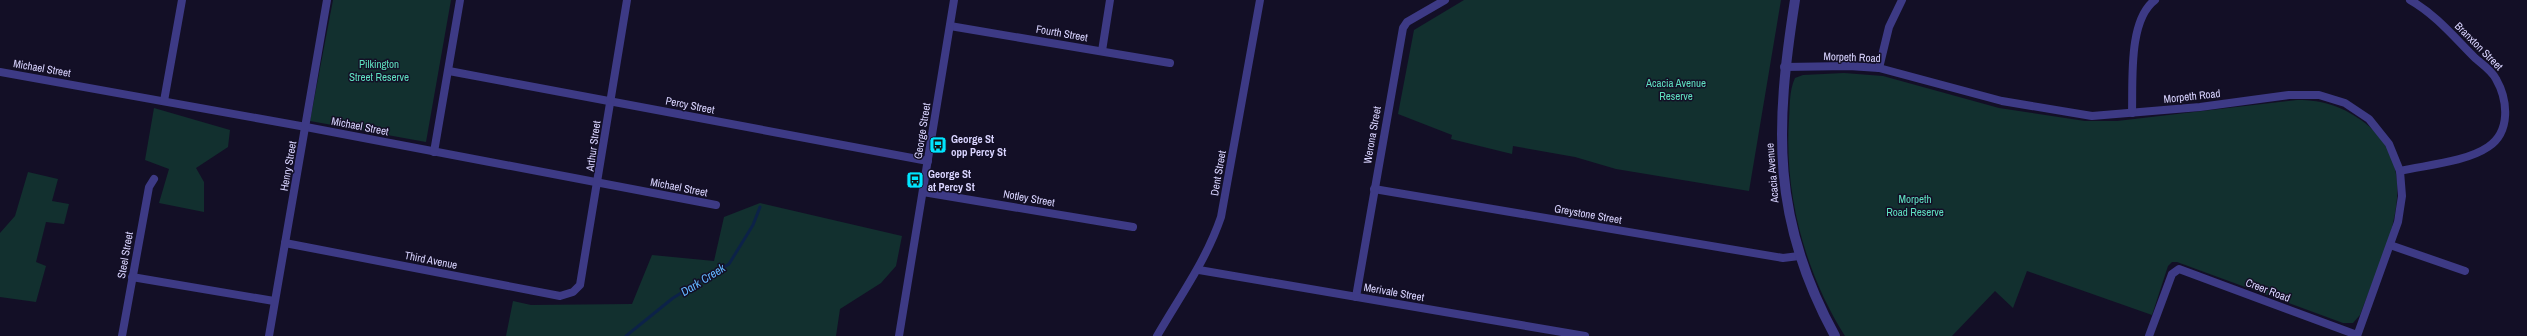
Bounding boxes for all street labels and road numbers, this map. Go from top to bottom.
street label: Branxton Street [2452,19,2506,73]
street label: Fourth Street [1035,22,1089,45]
street label: Morpeth Road [1823,49,1881,65]
street label: Michael Street [12,56,72,80]
street label: Morpeth Road [2163,86,2221,106]
street label: Percy Street [664,93,716,117]
street label: George Street [911,101,933,160]
street label: Werona Street [1360,105,1384,165]
street label: Michael Street [330,114,390,139]
street label: Arthur Street [582,119,604,173]
street label: Henry Street [277,139,299,192]
street label: Acacia Avenue [1762,142,1782,205]
street label: Dent Street [1207,149,1229,197]
street label: Michael Street [649,175,709,200]
street label: Notley Street [1002,187,1056,210]
street label: Greystone Street [1553,201,1623,227]
street label: Steel Street [114,230,136,279]
street label: Third Avenue [403,248,459,272]
street label: Creer Road [2244,275,2292,305]
street label: Merivale Street [1363,280,1426,304]

